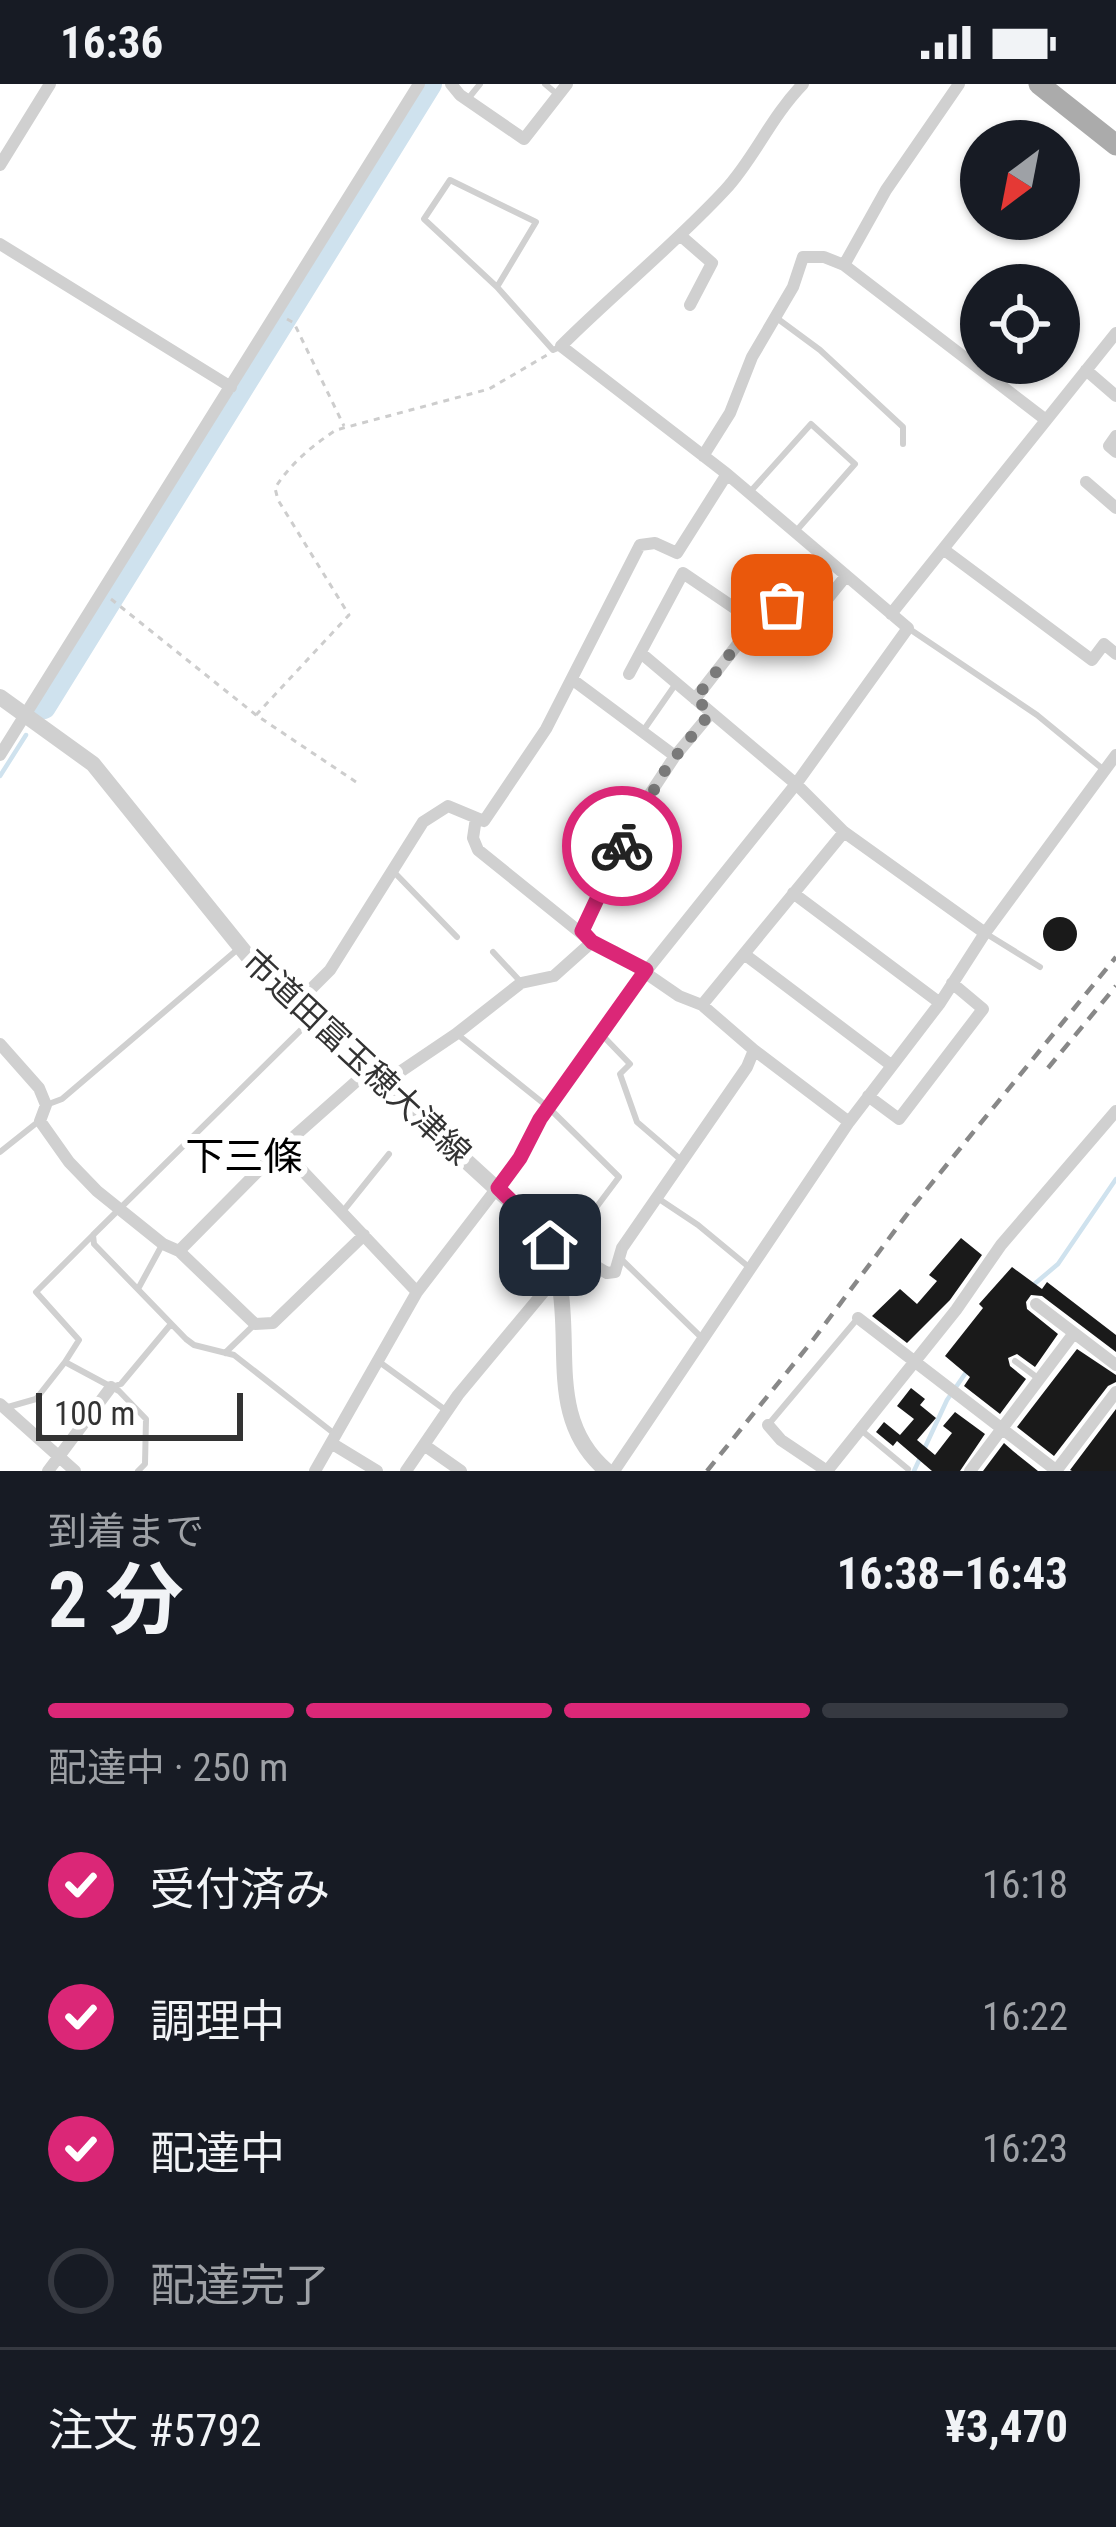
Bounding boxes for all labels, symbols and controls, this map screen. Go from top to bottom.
text: 16:36 [60,16,163,69]
north arrow [960,120,1080,240]
map controls [960,120,1080,384]
button: locate [960,264,1080,384]
pin [731,554,833,656]
icon: bag [749,572,815,638]
courier [562,786,682,906]
icon: bike [589,813,655,879]
street label: 市道田富玉穂大津線 [235,941,479,1173]
district label: 下三條 [185,1134,303,1180]
pin [499,1194,601,1296]
icon: home [517,1212,583,1278]
scale bar [36,1387,243,1440]
text: 100 m [54,1394,135,1433]
text: 到着まで [48,1509,204,1555]
text: 16:38–16:43 [837,1547,1068,1600]
text: 2 分 [48,1555,183,1646]
text: 配達中 · 250 m [48,1745,288,1791]
icon: check [48,1852,114,1918]
text: 16:18 [982,1862,1068,1908]
text: 受付済み [150,1863,330,1916]
icon: check [48,1984,114,2050]
text: 16:22 [982,1994,1068,2040]
text: 調理中 [150,1995,285,2048]
icon: check [48,2116,114,2182]
text: 16:23 [982,2126,1068,2172]
text: 配達中 [150,2127,285,2180]
text: 配達完了 [150,2259,330,2312]
text: ¥3,470 [945,2400,1068,2453]
text: 注文 #5792 [48,2404,262,2457]

